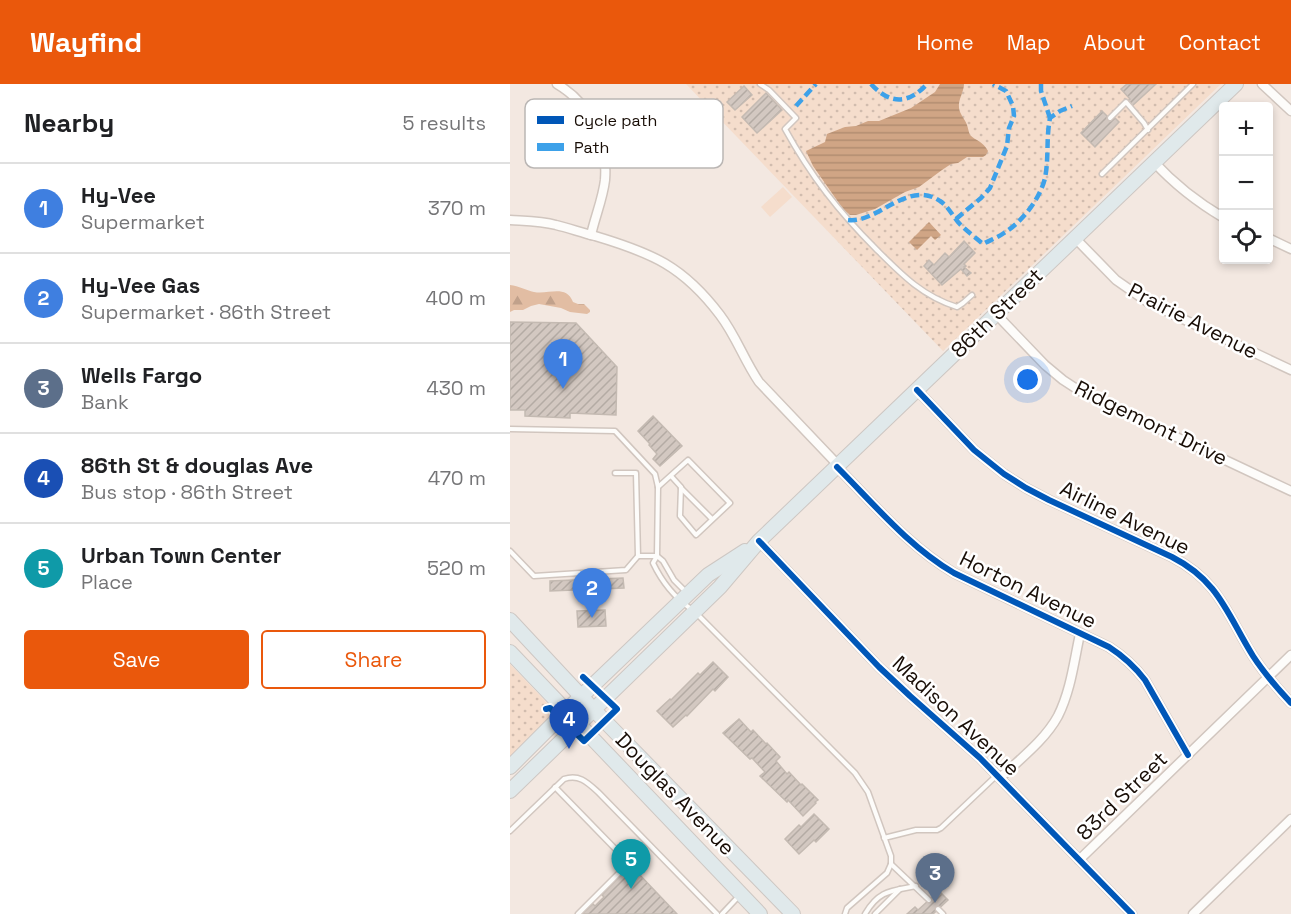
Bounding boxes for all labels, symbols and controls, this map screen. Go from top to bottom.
text: Wayfind [30,24,142,60]
text: Home [916,29,974,56]
text: Map [1007,29,1051,56]
text: About [1084,29,1146,56]
text: Contact [1179,29,1261,56]
legend [525,99,723,168]
map controls [1219,102,1273,264]
button: + [1219,102,1273,156]
text: Nearby [24,106,114,140]
text: 5 results [402,110,486,136]
text: Cycle path [574,110,657,131]
text: Path [574,137,609,158]
button: − [1219,156,1273,210]
text: Hy-Vee [81,181,156,209]
text: 1 [39,195,48,221]
text: 370 m [428,195,486,221]
text: Supermarket [81,209,205,235]
button: locate [1219,210,1273,264]
street label: 86th Street [945,262,1048,363]
text: Hy-Vee Gas [81,271,200,299]
street label: Prairie Avenue [1124,276,1263,365]
text: 2 [38,285,49,311]
text: 400 m [426,285,486,311]
text: Supermarket · 86th Street [81,299,331,325]
pin: 1 [544,340,582,389]
text: Wells Fargo [81,361,202,389]
your location [1013,365,1042,394]
street label: Ridgemont Drive [1070,374,1232,471]
text: 3 [37,375,50,401]
text: 430 m [426,375,486,401]
text: Bank [81,389,129,415]
text: 86th St & douglas Ave [81,451,313,479]
text: 4 [37,465,50,491]
text: 470 m [428,465,486,491]
street label: Airline Avenue [1056,474,1195,561]
text: Bus stop · 86th Street [81,479,293,505]
text: Urban Town Center [81,541,282,569]
street label: Horton Avenue [955,545,1101,634]
text: 5 [38,555,50,581]
text: 520 m [427,555,486,581]
pin: 2 [572,568,611,618]
text: Place [81,569,133,595]
button: Save [24,630,249,689]
button: Share [261,630,486,689]
street label: Madison Avenue [887,650,1026,782]
pin: 4 [550,700,588,749]
street label: Douglas Avenue [610,726,741,861]
street label: 83rd Street [1070,745,1173,846]
pin: 5 [612,840,650,889]
pin: 3 [916,854,954,903]

